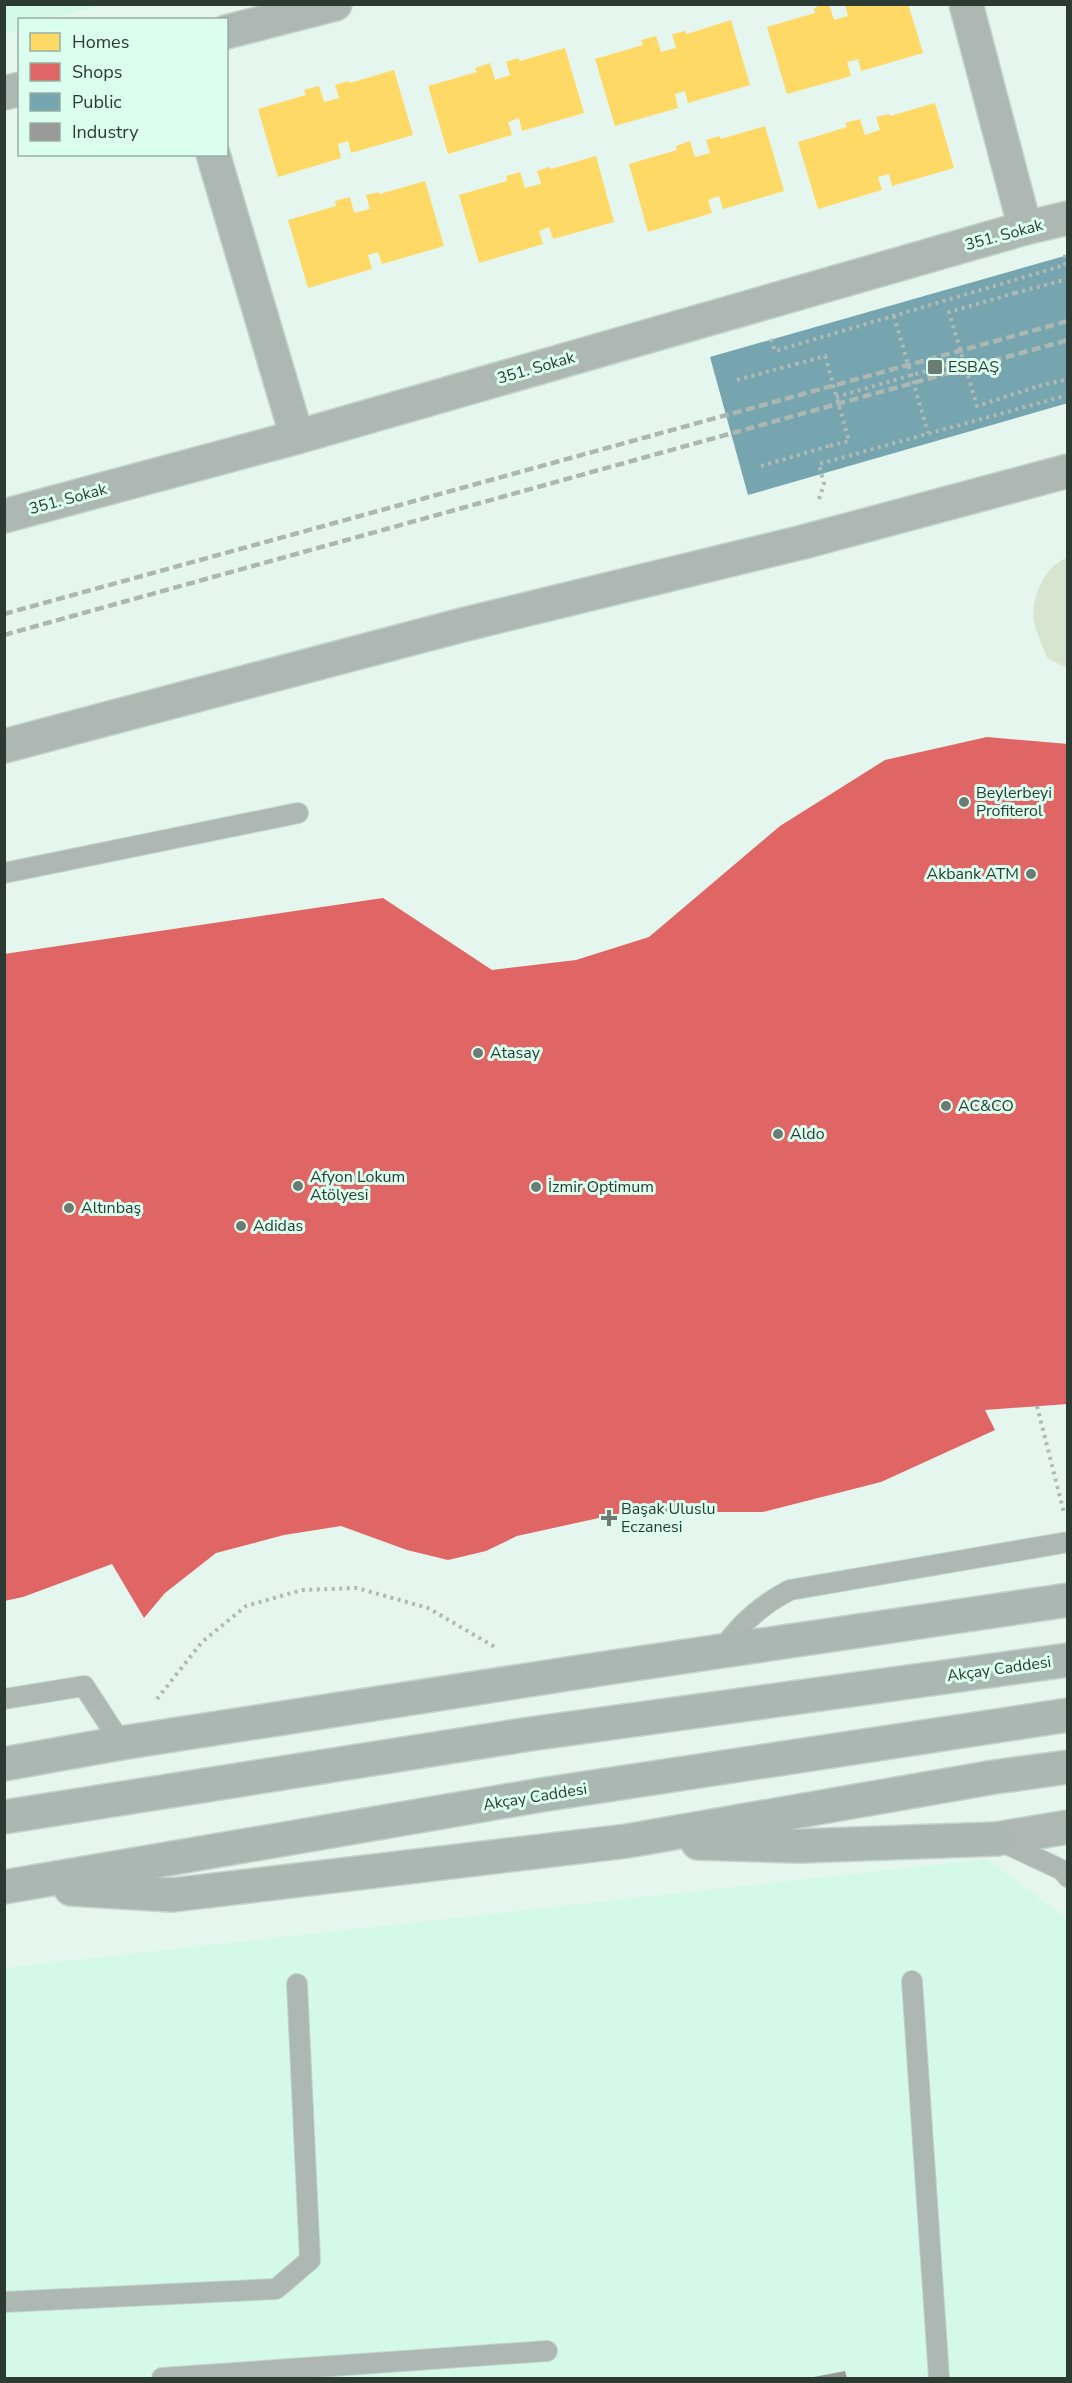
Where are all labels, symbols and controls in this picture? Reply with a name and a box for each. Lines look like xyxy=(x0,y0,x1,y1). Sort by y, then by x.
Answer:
legend xyxy=(18,18,228,156)
text: Homes xyxy=(72,30,129,54)
text: Shops xyxy=(72,60,122,84)
text: Public xyxy=(72,90,122,114)
text: Industry xyxy=(72,120,139,144)
street label: 351. Sokak xyxy=(963,214,1046,256)
street label: 351. Sokak xyxy=(495,346,578,390)
place label: ESBAŞ xyxy=(948,356,999,378)
marker: ESBAŞ xyxy=(926,358,944,376)
street label: 351. Sokak xyxy=(27,478,110,520)
place label: Beylerbeyi Profiterol xyxy=(976,782,1052,822)
marker: Beylerbeyi Profiterol xyxy=(957,795,971,809)
place label: Akbank ATM xyxy=(927,863,1019,885)
marker: Akbank ATM xyxy=(1024,867,1038,881)
place label: Atasay xyxy=(490,1042,541,1064)
marker: Atasay xyxy=(471,1046,485,1060)
place label: AC&CO xyxy=(958,1095,1014,1117)
marker: AC&CO xyxy=(939,1099,953,1113)
place label: Aldo xyxy=(790,1123,825,1145)
marker: Aldo xyxy=(771,1127,785,1141)
place label: Afyon Lokum Atölyesi xyxy=(310,1166,405,1206)
place label: İzmir Optimum xyxy=(548,1176,654,1198)
marker: Afyon Lokum Atölyesi xyxy=(291,1179,305,1193)
marker: İzmir Optimum xyxy=(529,1180,543,1194)
place label: Altınbaş xyxy=(81,1197,141,1219)
marker: Altınbaş xyxy=(62,1201,76,1215)
place label: Adidas xyxy=(253,1215,303,1237)
marker: Adidas xyxy=(234,1219,248,1233)
place label: Başak Uluslu Eczanesi xyxy=(621,1498,715,1538)
marker: Başak Uluslu Eczanesi xyxy=(602,1511,616,1525)
street label: Akçay Caddesi xyxy=(945,1651,1053,1687)
street label: Akçay Caddesi xyxy=(481,1778,589,1816)

